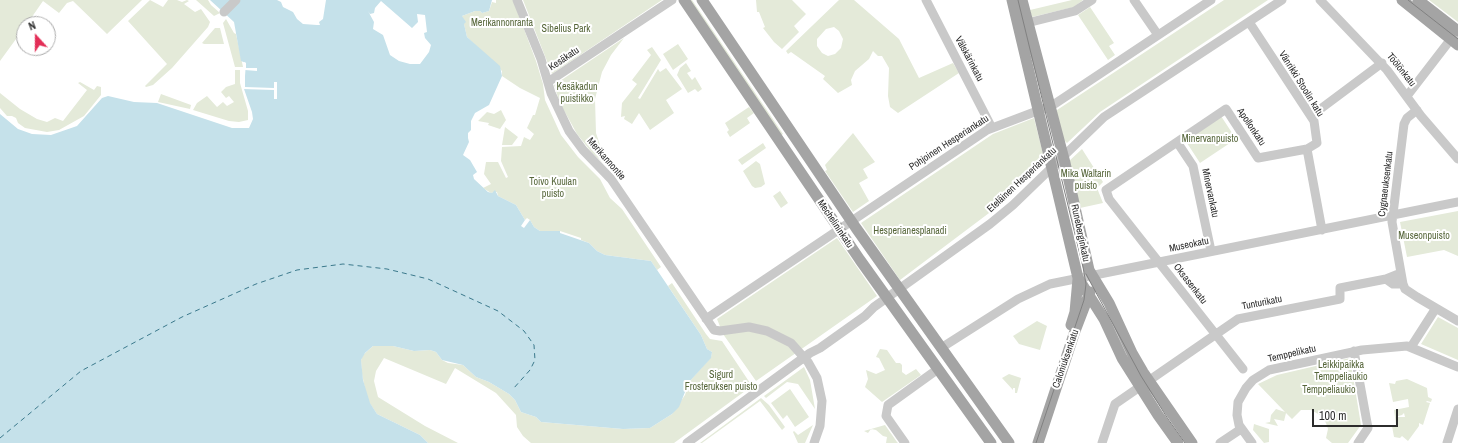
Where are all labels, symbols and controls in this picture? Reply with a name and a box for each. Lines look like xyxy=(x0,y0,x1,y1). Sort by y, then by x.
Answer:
north arrow xyxy=(16,16,56,56)
park label: Merikannonranta xyxy=(471,17,533,29)
text: N xyxy=(27,18,38,33)
park label: Sibelius Park xyxy=(542,23,590,35)
street label: Välskärinkatu xyxy=(952,35,986,83)
street label: Kesäkatu xyxy=(546,44,582,74)
street label: Vänrikki Stoolin katu xyxy=(1276,49,1326,119)
street label: Töölönkatu xyxy=(1384,51,1418,89)
park label: Kesäkadun puistikko xyxy=(556,81,598,104)
street label: Apollonkatu xyxy=(1234,106,1268,148)
street label: Pohjoinen Hesperiankatu xyxy=(907,113,991,173)
park label: Minervanpuisto xyxy=(1182,133,1238,145)
street label: Merikannontie xyxy=(584,135,628,183)
street label: Eteläinen Hesperiankatu xyxy=(985,145,1059,215)
street label: Cygnaeuksenkatu xyxy=(1376,151,1396,217)
street label: Minervankatu xyxy=(1199,167,1221,219)
park label: Mika Waltarin puisto xyxy=(1061,168,1111,192)
park label: Toivo Kuulan puisto xyxy=(529,176,577,200)
street label: Mechelininkatu xyxy=(814,198,856,250)
street label: Runeberginkatu xyxy=(1068,203,1092,263)
park label: Hesperianesplanadi xyxy=(873,225,947,237)
park label: Museonpuisto xyxy=(1398,230,1450,242)
street label: Museokatu xyxy=(1168,235,1210,255)
street label: Oksasenkatu xyxy=(1171,261,1209,307)
street label: Tunturikatu xyxy=(1241,293,1283,313)
street label: Caloniuksenkatu xyxy=(1050,328,1082,390)
street label: Temppelikatu xyxy=(1267,343,1317,365)
park label: Leikkipaikka Temppeliaukio xyxy=(1314,359,1368,382)
park label: Sigurd Frosteruksen puisto xyxy=(685,369,757,392)
park label: Temppeliaukio xyxy=(1302,384,1356,396)
scale bar xyxy=(1314,401,1400,427)
text: 100 m xyxy=(1319,408,1346,424)

